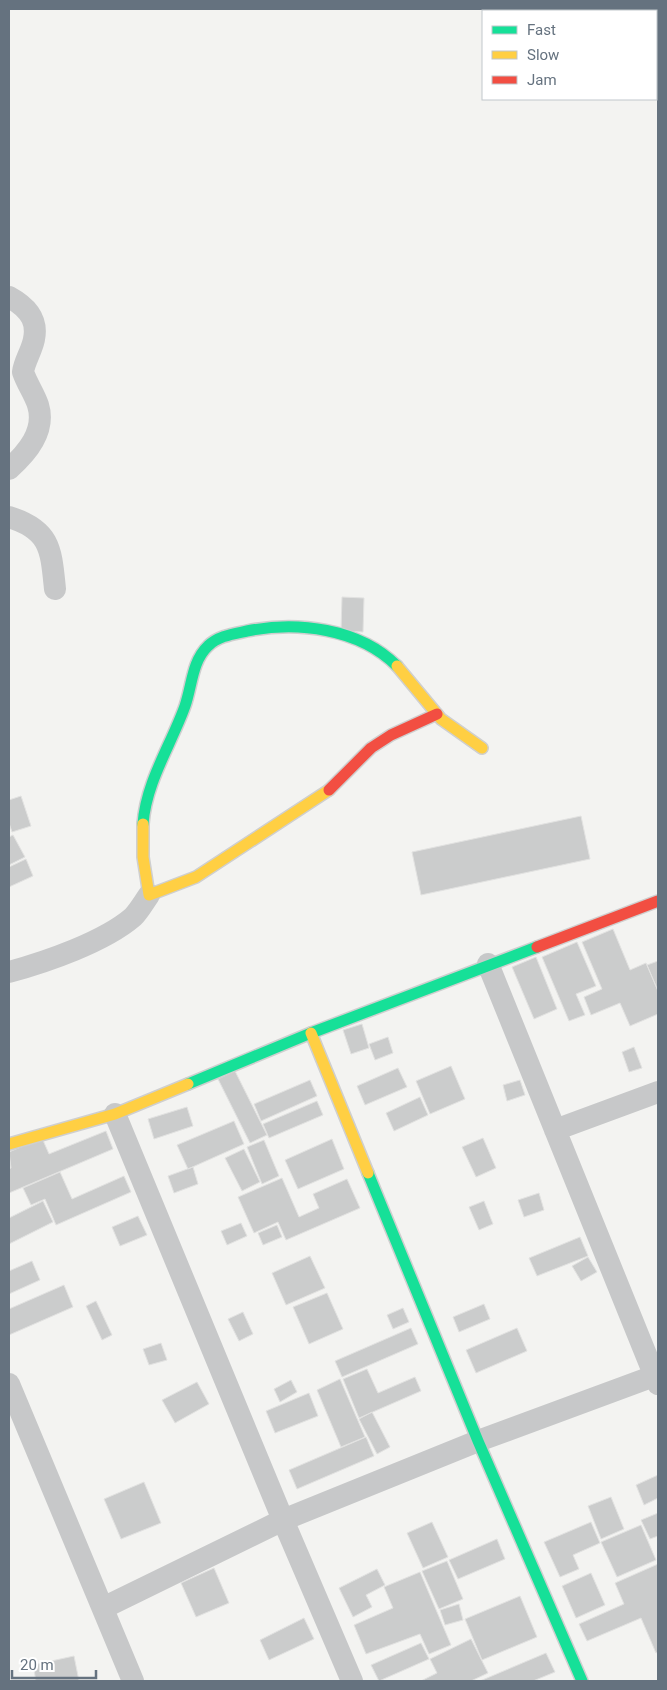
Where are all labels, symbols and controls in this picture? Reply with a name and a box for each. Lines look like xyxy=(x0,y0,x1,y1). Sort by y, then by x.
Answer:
legend xyxy=(482,10,657,100)
text: Fast xyxy=(527,21,556,39)
text: Slow xyxy=(527,46,559,64)
text: Jam xyxy=(527,71,557,89)
scale bar xyxy=(12,1648,96,1680)
text: 20 m xyxy=(20,1656,54,1674)

